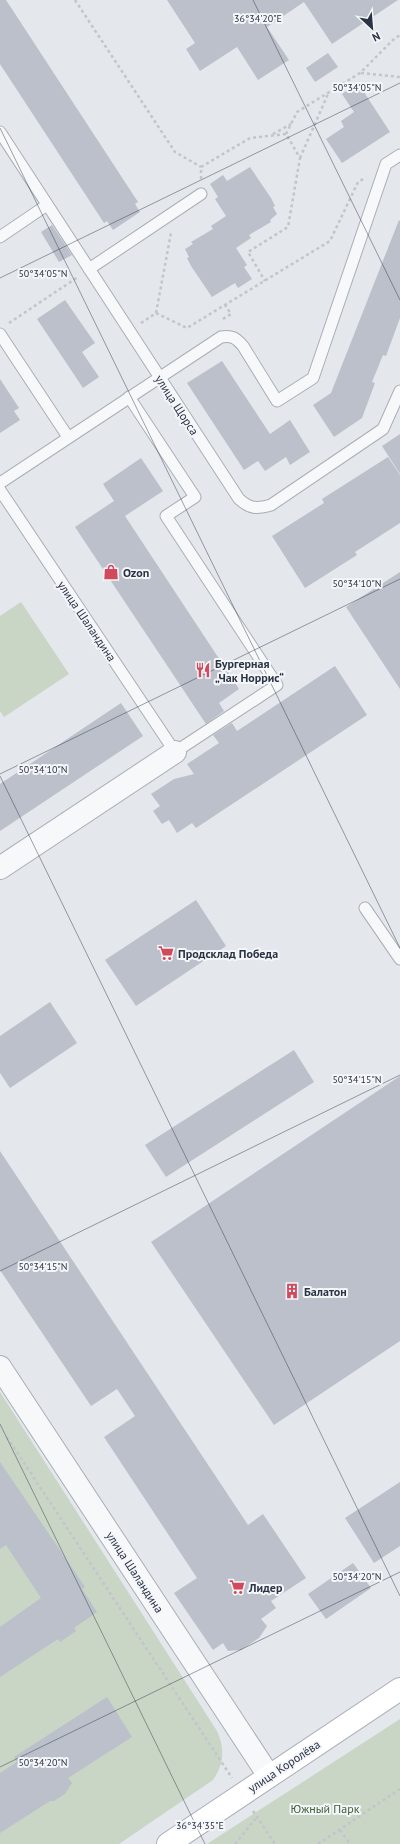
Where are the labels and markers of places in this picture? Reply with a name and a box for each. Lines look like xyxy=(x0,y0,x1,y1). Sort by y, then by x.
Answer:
shop icon: Ozon xyxy=(102,563,120,581)
place label: Ozon xyxy=(123,565,149,580)
place label: Бургерная „Чак Норрис“ xyxy=(215,656,284,685)
restaurant icon: Бургерная „Чак Норрис“ xyxy=(194,661,212,679)
supermarket icon: Продсклад Победа xyxy=(157,944,175,962)
place label: Продсклад Победа xyxy=(178,946,278,961)
building icon: Балатон xyxy=(283,1282,301,1300)
place label: Балатон xyxy=(304,1284,347,1299)
supermarket icon: Лидер xyxy=(228,1578,246,1596)
place label: Лидер xyxy=(248,1580,283,1595)

